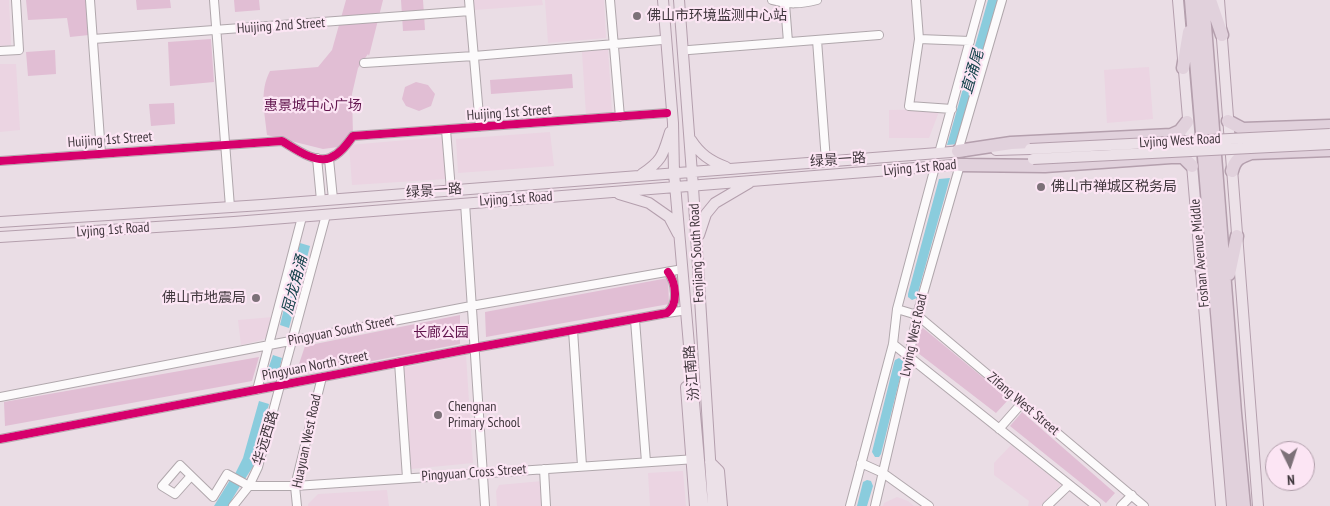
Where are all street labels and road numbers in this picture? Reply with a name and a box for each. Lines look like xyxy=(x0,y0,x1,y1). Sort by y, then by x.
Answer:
street label: Huijing 2nd Street xyxy=(236,15,326,37)
street label: Huijing 1st Street xyxy=(466,102,552,124)
street label: Huijing 1st Street xyxy=(67,129,153,151)
street label: Lvjing West Road xyxy=(1139,130,1221,152)
street label: 绿景一路 xyxy=(809,150,867,170)
street label: Lvjing 1st Road xyxy=(883,156,957,180)
street label: 绿景一路 xyxy=(405,181,463,201)
street label: Lvjing 1st Road xyxy=(479,188,553,210)
street label: Foshan Avenue Middle xyxy=(1187,198,1213,308)
street label: Fenjiang South Road xyxy=(686,203,708,303)
street label: Lvjing 1st Road xyxy=(76,219,150,241)
street label: Lvying West Road xyxy=(897,292,931,378)
street label: Pingyuan South Street xyxy=(287,312,395,350)
street label: 汾江南路 xyxy=(681,344,703,402)
street label: Pingyuan North Street xyxy=(261,348,369,384)
street label: Zifang West Street xyxy=(984,369,1062,439)
street label: Huayuan West Road xyxy=(289,393,325,489)
street label: 华远西路 xyxy=(250,409,282,467)
street label: Pingyuan Cross Street xyxy=(421,461,527,485)

